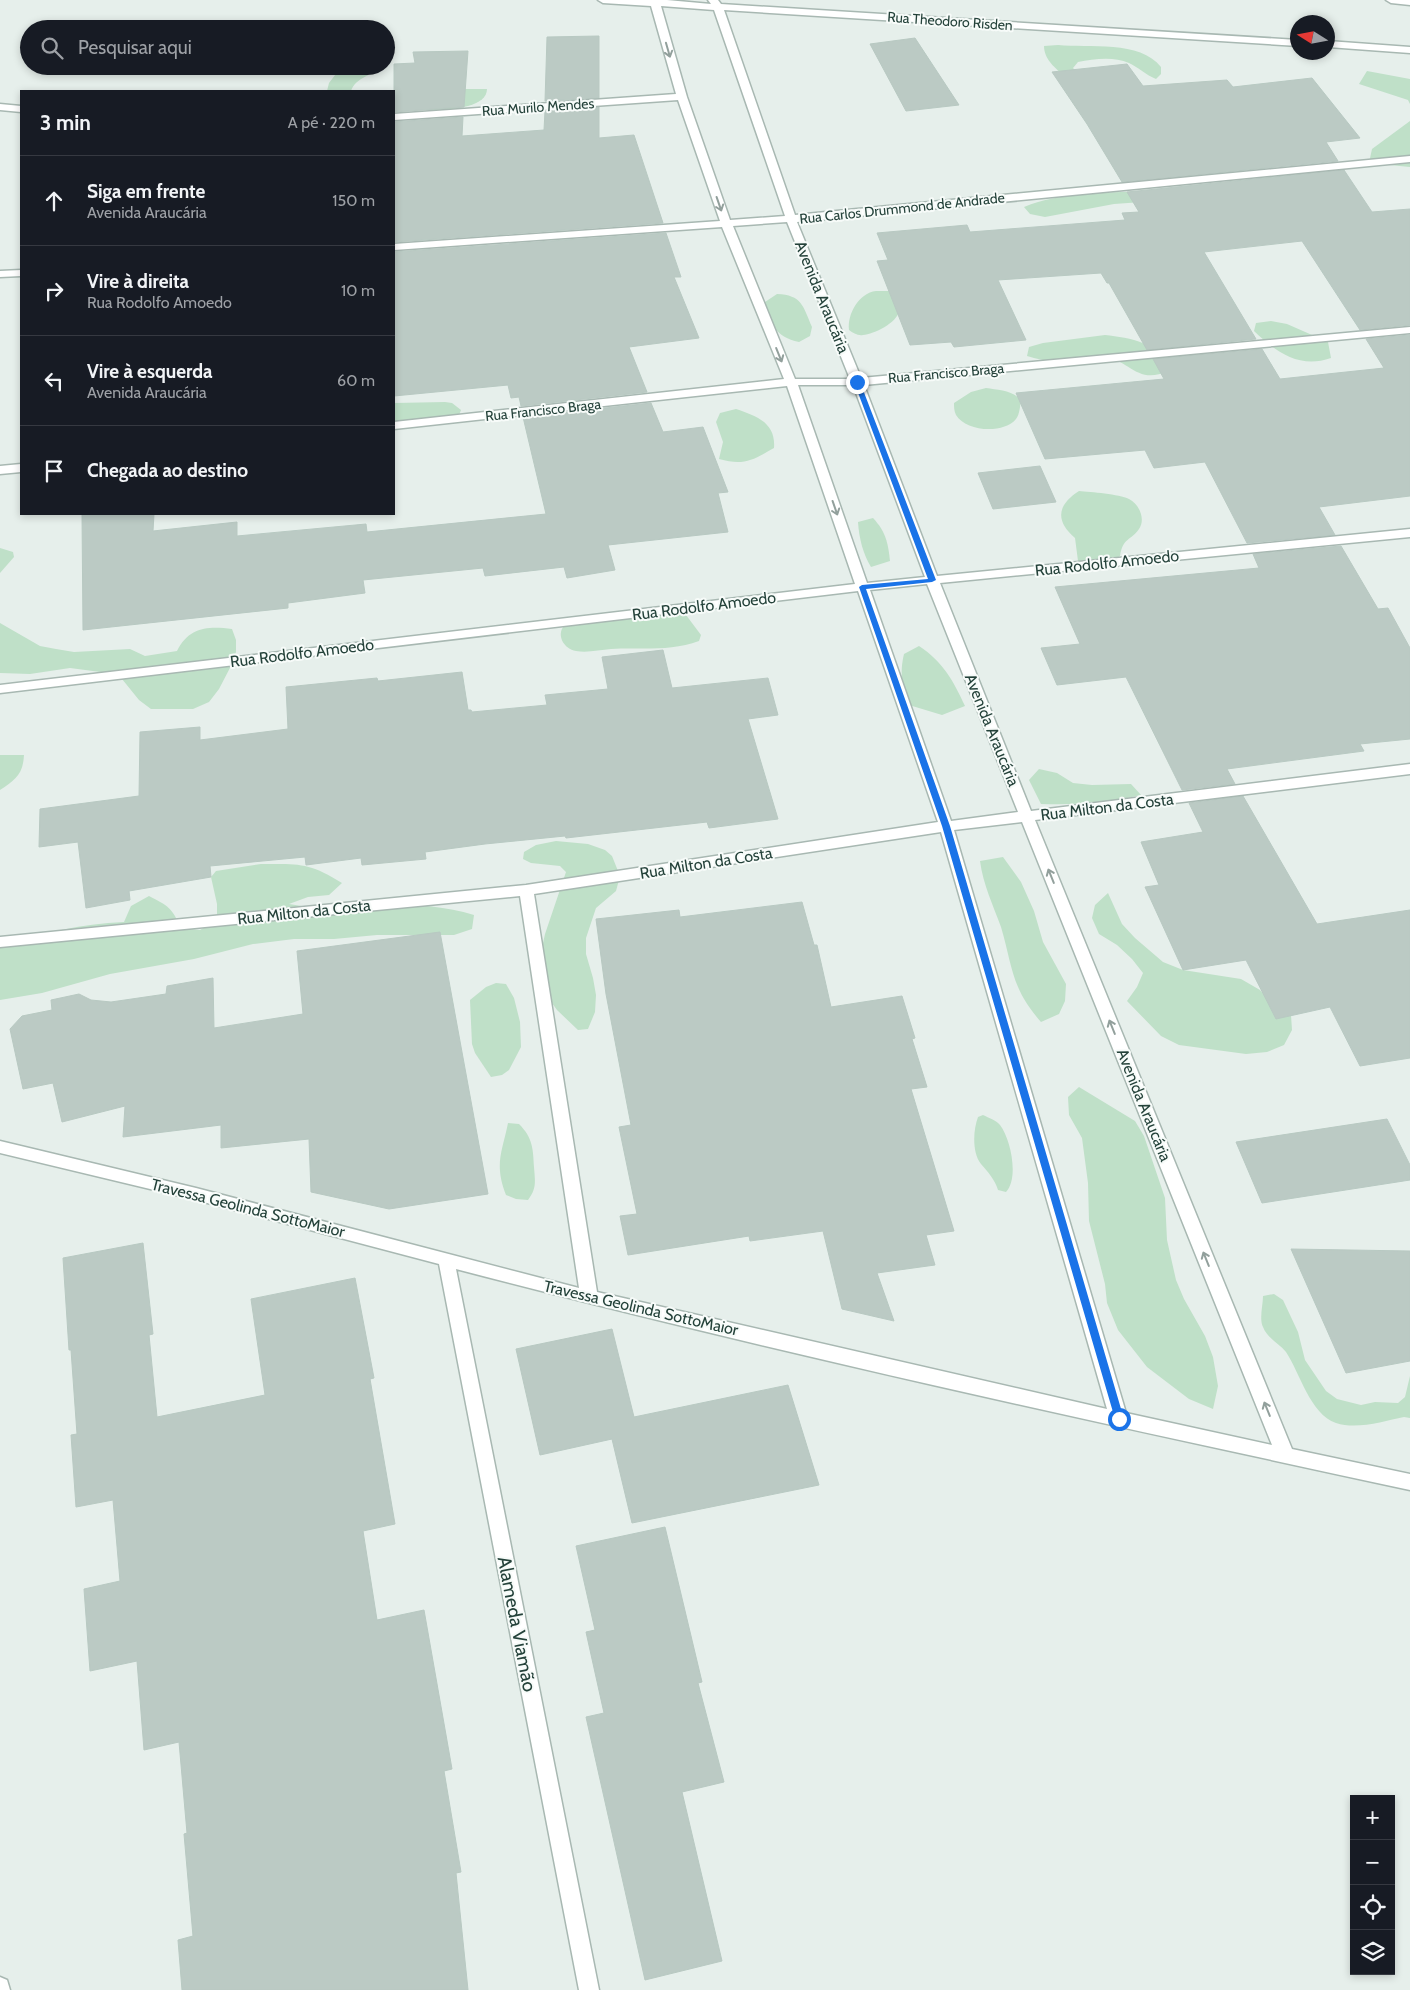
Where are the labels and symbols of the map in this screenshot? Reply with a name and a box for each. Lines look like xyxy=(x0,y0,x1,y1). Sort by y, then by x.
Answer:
street label: Rua Theodoro Risden xyxy=(887,8,1014,34)
north arrow xyxy=(1290,15,1335,60)
one-way arrow xyxy=(664,42,674,58)
street label: Rua Murilo Mendes xyxy=(481,94,595,120)
street label: Rua Carlos Drummond de Andrade xyxy=(798,188,1006,228)
one-way arrow xyxy=(715,196,724,212)
street label: Avenida Araucária xyxy=(791,238,853,356)
one-way arrow xyxy=(775,347,785,362)
street label: Rua Francisco Braga xyxy=(887,359,1005,387)
route end xyxy=(846,371,869,394)
street label: Rua Francisco Braga xyxy=(484,395,602,425)
one-way arrow xyxy=(830,500,840,516)
street label: Rua Rodolfo Amoedo xyxy=(1034,546,1180,580)
street label: Rua Rodolfo Amoedo xyxy=(631,588,777,624)
street label: Rua Rodolfo Amoedo xyxy=(229,635,375,671)
street label: Avenida Araucária xyxy=(961,671,1023,789)
street label: Rua Milton da Costa xyxy=(1039,789,1175,825)
street label: Rua Milton da Costa xyxy=(638,843,774,883)
one-way arrow xyxy=(1045,869,1055,884)
street label: Rua Milton da Costa xyxy=(236,896,372,928)
one-way arrow xyxy=(1106,1020,1116,1035)
street label: Avenida Araucária xyxy=(1113,1046,1175,1164)
street label: Travessa Geolinda SottoMaior xyxy=(149,1175,348,1242)
one-way arrow xyxy=(1200,1251,1209,1266)
street label: Travessa Geolinda SottoMaior xyxy=(542,1276,741,1340)
one-way arrow xyxy=(1262,1402,1271,1417)
route start xyxy=(1108,1408,1131,1431)
street label: Alameda Viamão xyxy=(493,1554,541,1694)

